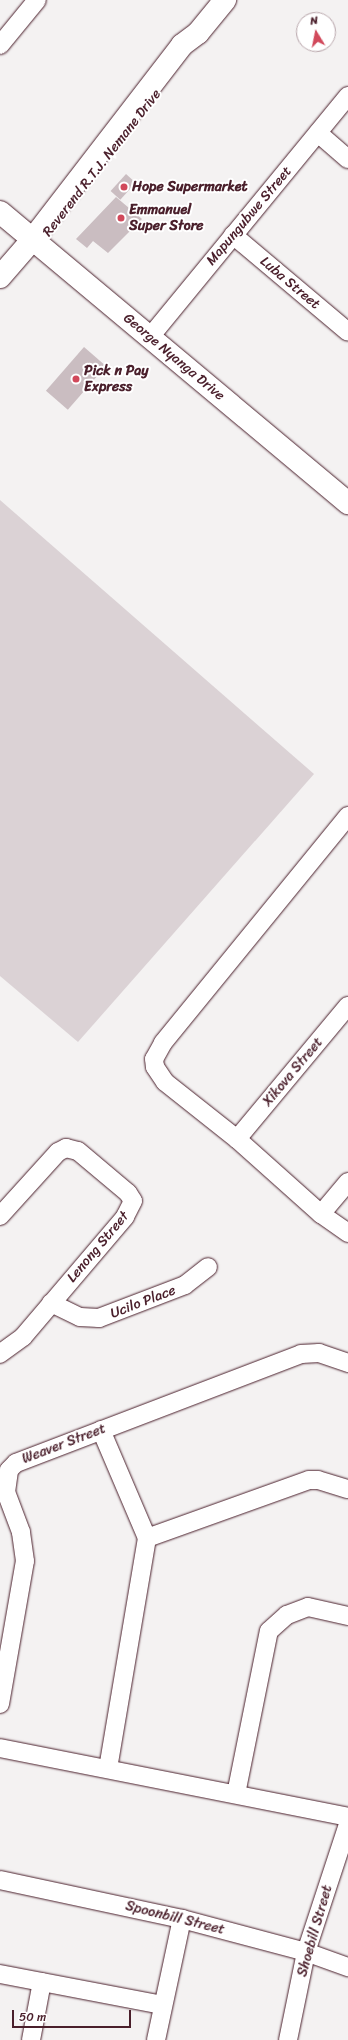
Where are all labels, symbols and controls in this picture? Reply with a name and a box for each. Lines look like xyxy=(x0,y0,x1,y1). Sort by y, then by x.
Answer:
text: N xyxy=(309,11,319,31)
north arrow xyxy=(296,12,336,52)
street label: Reverend R.T.J. Nemane Drive xyxy=(39,86,165,240)
street label: Mapungubwe Street xyxy=(203,163,295,269)
place label: Hope Supermarket xyxy=(132,179,248,195)
marker: Hope Supermarket xyxy=(119,182,129,192)
place label: Emmanuel Super Store xyxy=(129,202,204,234)
marker: Emmanuel Super Store xyxy=(116,213,126,223)
street label: Luba Street xyxy=(257,253,323,313)
street label: George Nyanga Drive xyxy=(120,310,228,404)
place label: Pick n Pay Express xyxy=(84,363,148,396)
marker: Pick n Pay Express xyxy=(71,374,81,384)
street label: Xikova Street xyxy=(259,1034,327,1110)
street label: Lenong Street xyxy=(64,1208,132,1286)
street label: Ucilo Place xyxy=(108,1282,178,1322)
street label: Weaver Street xyxy=(20,1420,108,1468)
street label: Shoebill Street xyxy=(294,1883,336,1979)
street label: Spoonbill Street xyxy=(124,1898,226,1938)
scale bar xyxy=(14,2002,133,2028)
text: 50 m xyxy=(19,2006,46,2028)

